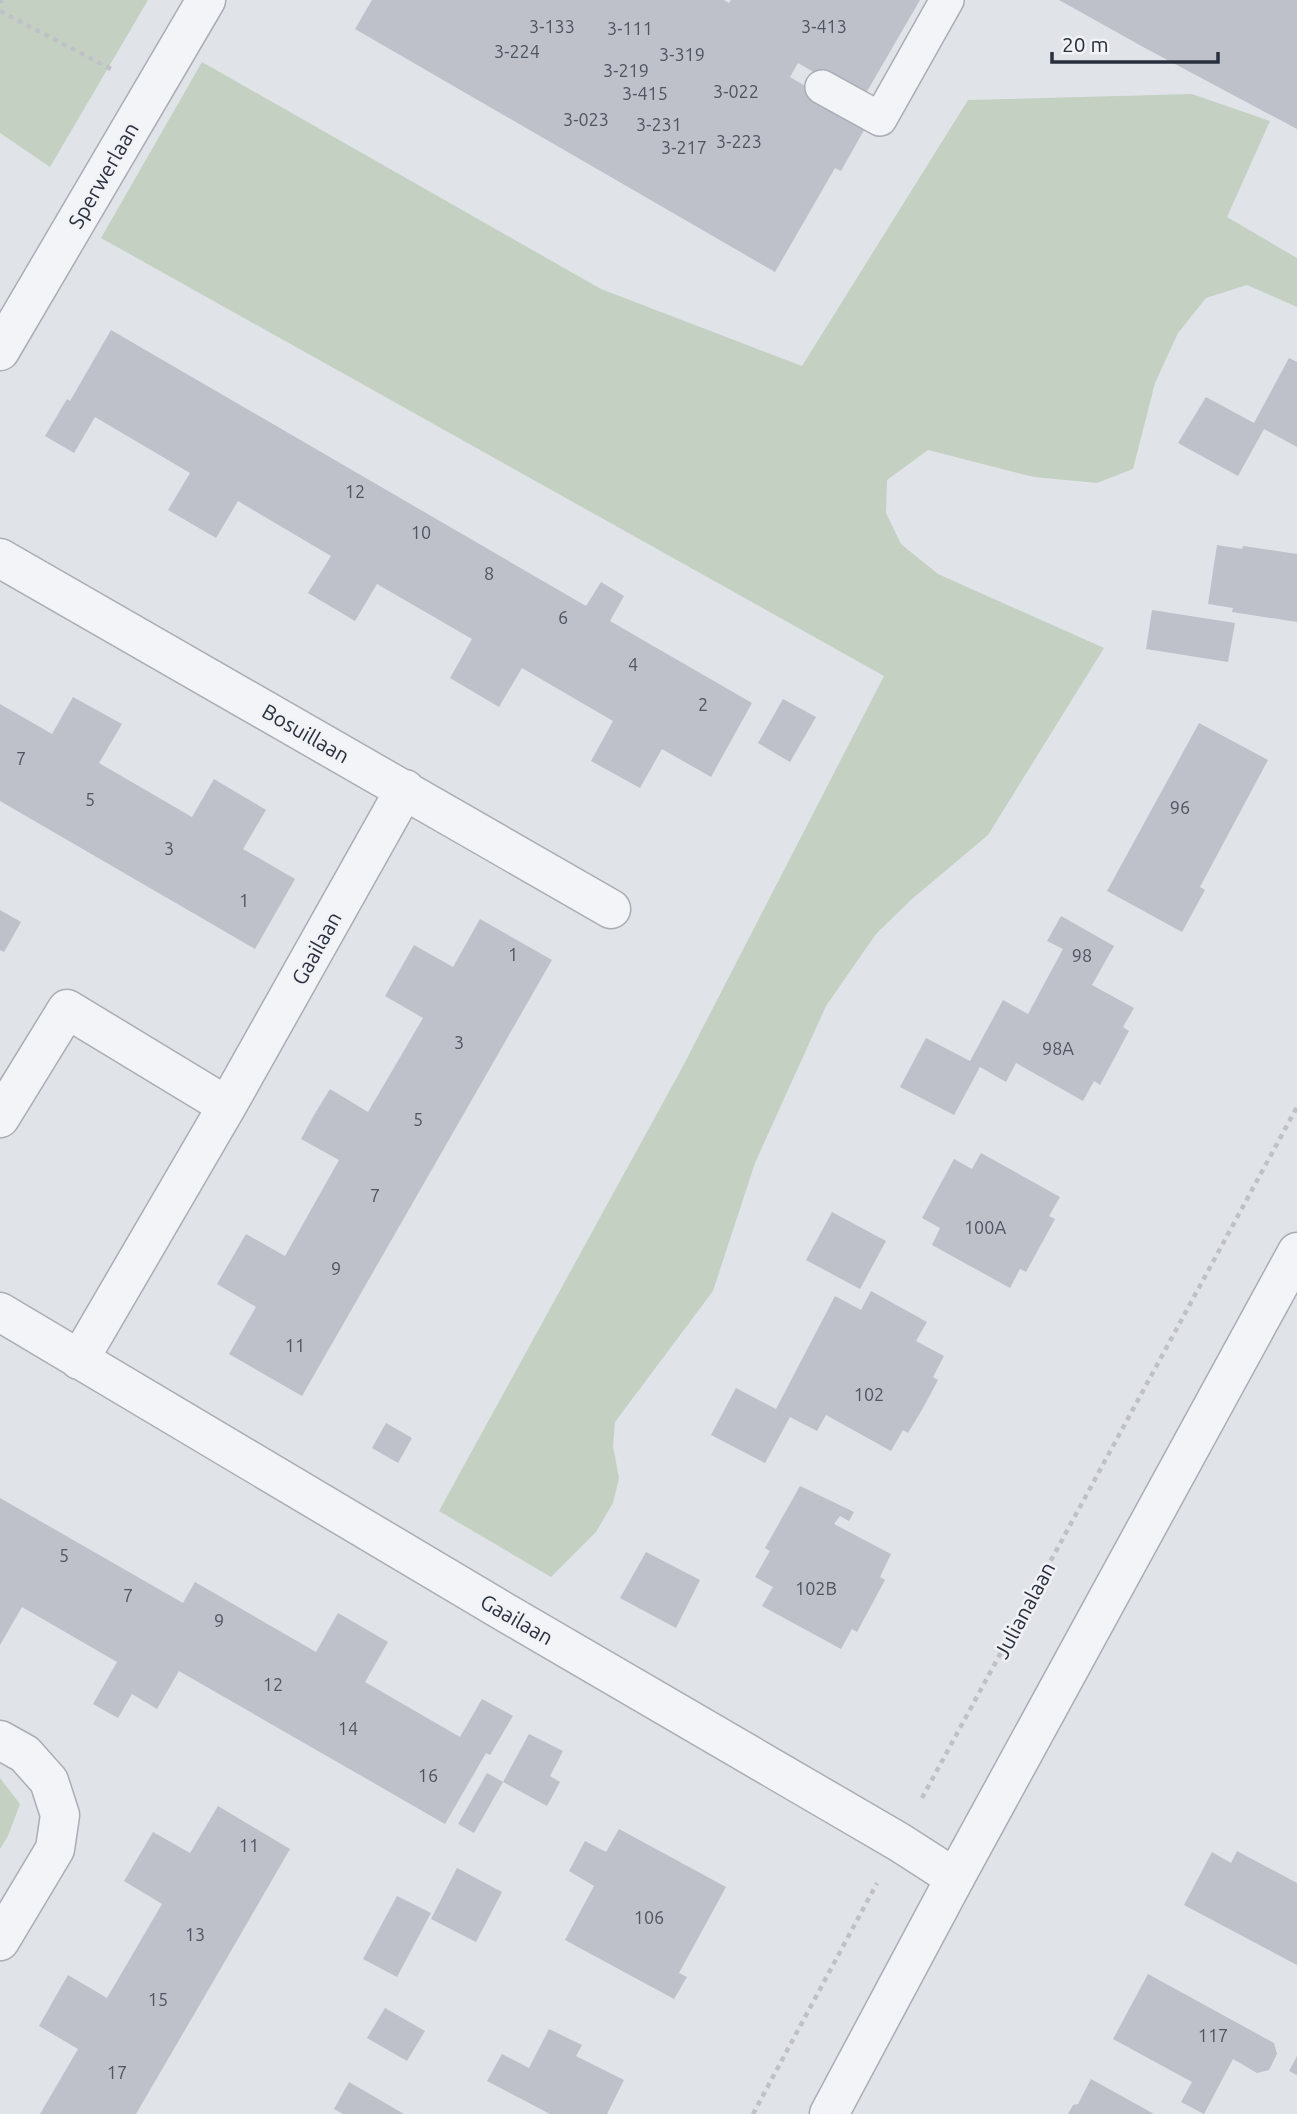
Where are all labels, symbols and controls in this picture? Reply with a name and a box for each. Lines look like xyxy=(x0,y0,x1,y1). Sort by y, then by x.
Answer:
house number: 3-133 xyxy=(529,16,575,36)
house number: 3-413 xyxy=(801,16,847,36)
house number: 3-111 xyxy=(607,18,653,38)
scale bar xyxy=(1052,21,1218,65)
text: 20 m xyxy=(1062,32,1109,56)
house number: 3-224 xyxy=(494,41,540,61)
house number: 3-319 xyxy=(659,44,705,64)
house number: 3-219 xyxy=(603,60,649,80)
house number: 3-022 xyxy=(713,81,759,101)
house number: 3-415 xyxy=(622,83,668,103)
house number: 3-023 xyxy=(563,109,609,129)
house number: 3-231 xyxy=(636,114,682,134)
street label: Sperwerlaan xyxy=(63,118,143,232)
house number: 3-223 xyxy=(716,131,762,151)
house number: 3-217 xyxy=(661,137,707,157)
house number: 12 xyxy=(345,481,365,501)
house number: 10 xyxy=(411,522,431,542)
house number: 8 xyxy=(484,563,494,583)
house number: 6 xyxy=(558,607,568,627)
house number: 4 xyxy=(628,654,638,674)
house number: 2 xyxy=(698,694,708,714)
street label: Bosuillaan xyxy=(258,698,354,768)
house number: 7 xyxy=(16,748,26,768)
house number: 5 xyxy=(85,789,95,809)
house number: 96 xyxy=(1170,797,1190,817)
house number: 3 xyxy=(164,838,174,858)
house number: 1 xyxy=(239,890,249,910)
street label: Gaailaan xyxy=(286,907,346,989)
house number: 1 xyxy=(508,944,518,964)
house number: 98 xyxy=(1072,945,1092,965)
house number: 3 xyxy=(454,1032,464,1052)
house number: 98A xyxy=(1042,1038,1074,1058)
house number: 5 xyxy=(413,1109,423,1129)
house number: 7 xyxy=(370,1185,380,1205)
house number: 100A xyxy=(964,1217,1006,1237)
house number: 9 xyxy=(331,1258,341,1278)
house number: 11 xyxy=(285,1335,305,1355)
house number: 102 xyxy=(854,1384,884,1404)
house number: 5 xyxy=(59,1545,69,1565)
street label: Julianalaan xyxy=(989,1558,1059,1662)
house number: 102B xyxy=(795,1578,837,1598)
house number: 7 xyxy=(123,1585,133,1605)
street label: Gaailaan xyxy=(476,1589,558,1649)
house number: 9 xyxy=(214,1610,224,1630)
house number: 12 xyxy=(263,1674,283,1694)
house number: 14 xyxy=(338,1718,358,1738)
house number: 16 xyxy=(418,1765,438,1785)
house number: 11 xyxy=(239,1835,259,1855)
house number: 106 xyxy=(634,1907,664,1927)
house number: 13 xyxy=(185,1924,205,1944)
house number: 15 xyxy=(148,1989,168,2009)
house number: 117 xyxy=(1198,2025,1228,2045)
house number: 17 xyxy=(107,2062,127,2082)

